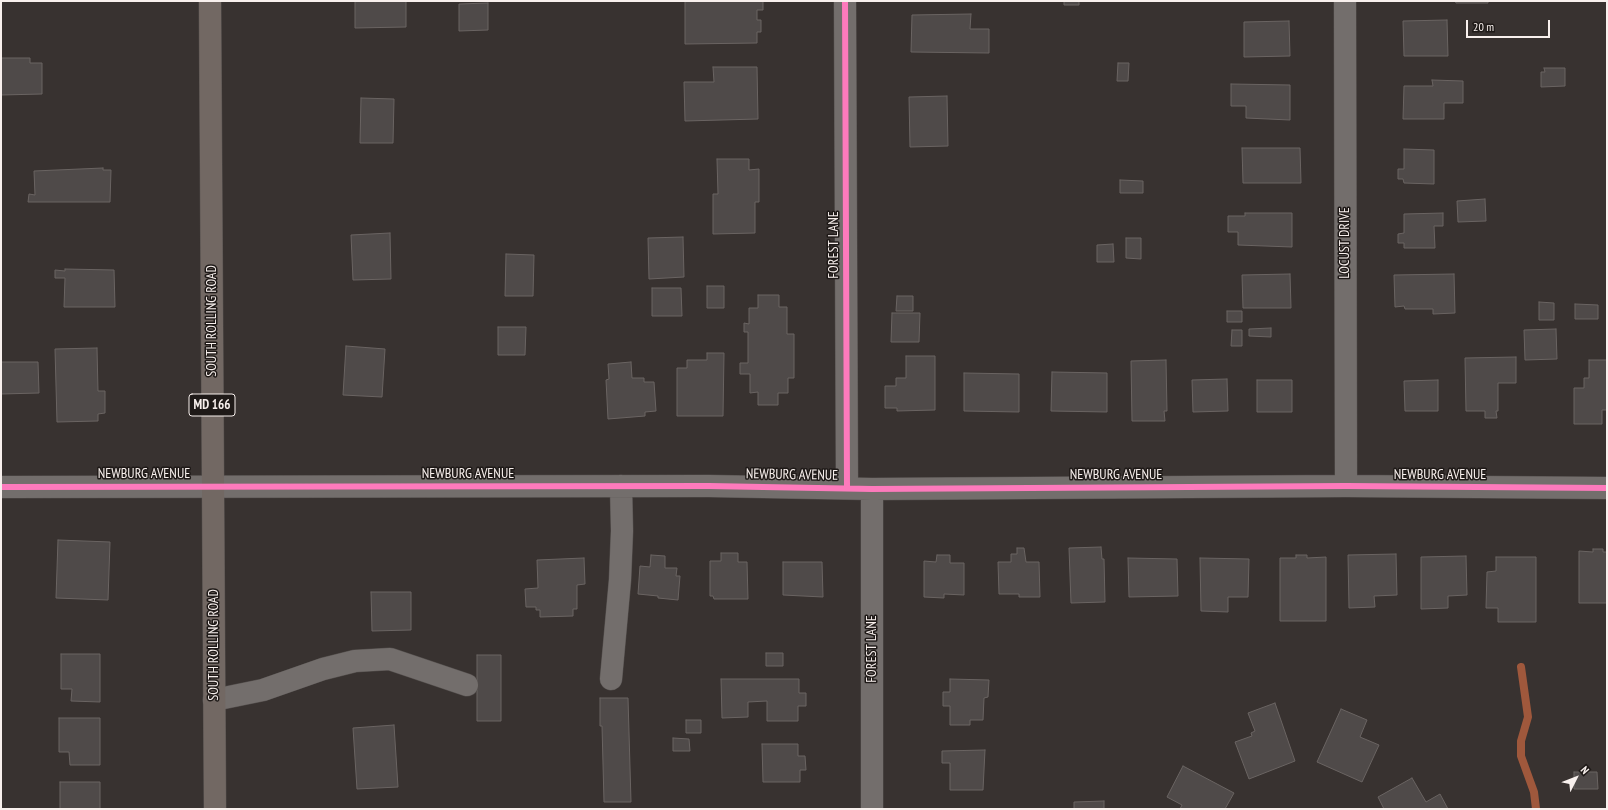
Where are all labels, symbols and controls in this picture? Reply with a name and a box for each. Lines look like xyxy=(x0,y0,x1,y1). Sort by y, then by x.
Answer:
scale bar xyxy=(1468,12,1552,38)
text: 20 m xyxy=(1473,19,1494,34)
street label: LOCUST DRIVE xyxy=(1337,207,1353,279)
street label: FOREST LANE xyxy=(826,211,842,279)
street label: SOUTH ROLLING ROAD xyxy=(204,265,220,377)
road number: MD 166 xyxy=(189,394,235,416)
street label: NEWBURG AVENUE xyxy=(98,466,190,482)
street label: NEWBURG AVENUE xyxy=(422,466,514,482)
street label: NEWBURG AVENUE xyxy=(746,466,838,484)
street label: NEWBURG AVENUE xyxy=(1070,467,1162,483)
street label: NEWBURG AVENUE xyxy=(1394,467,1486,483)
street label: SOUTH ROLLING ROAD xyxy=(206,589,222,701)
street label: FOREST LANE xyxy=(864,615,880,683)
north arrow xyxy=(1556,758,1596,798)
text: N xyxy=(1578,763,1592,777)

